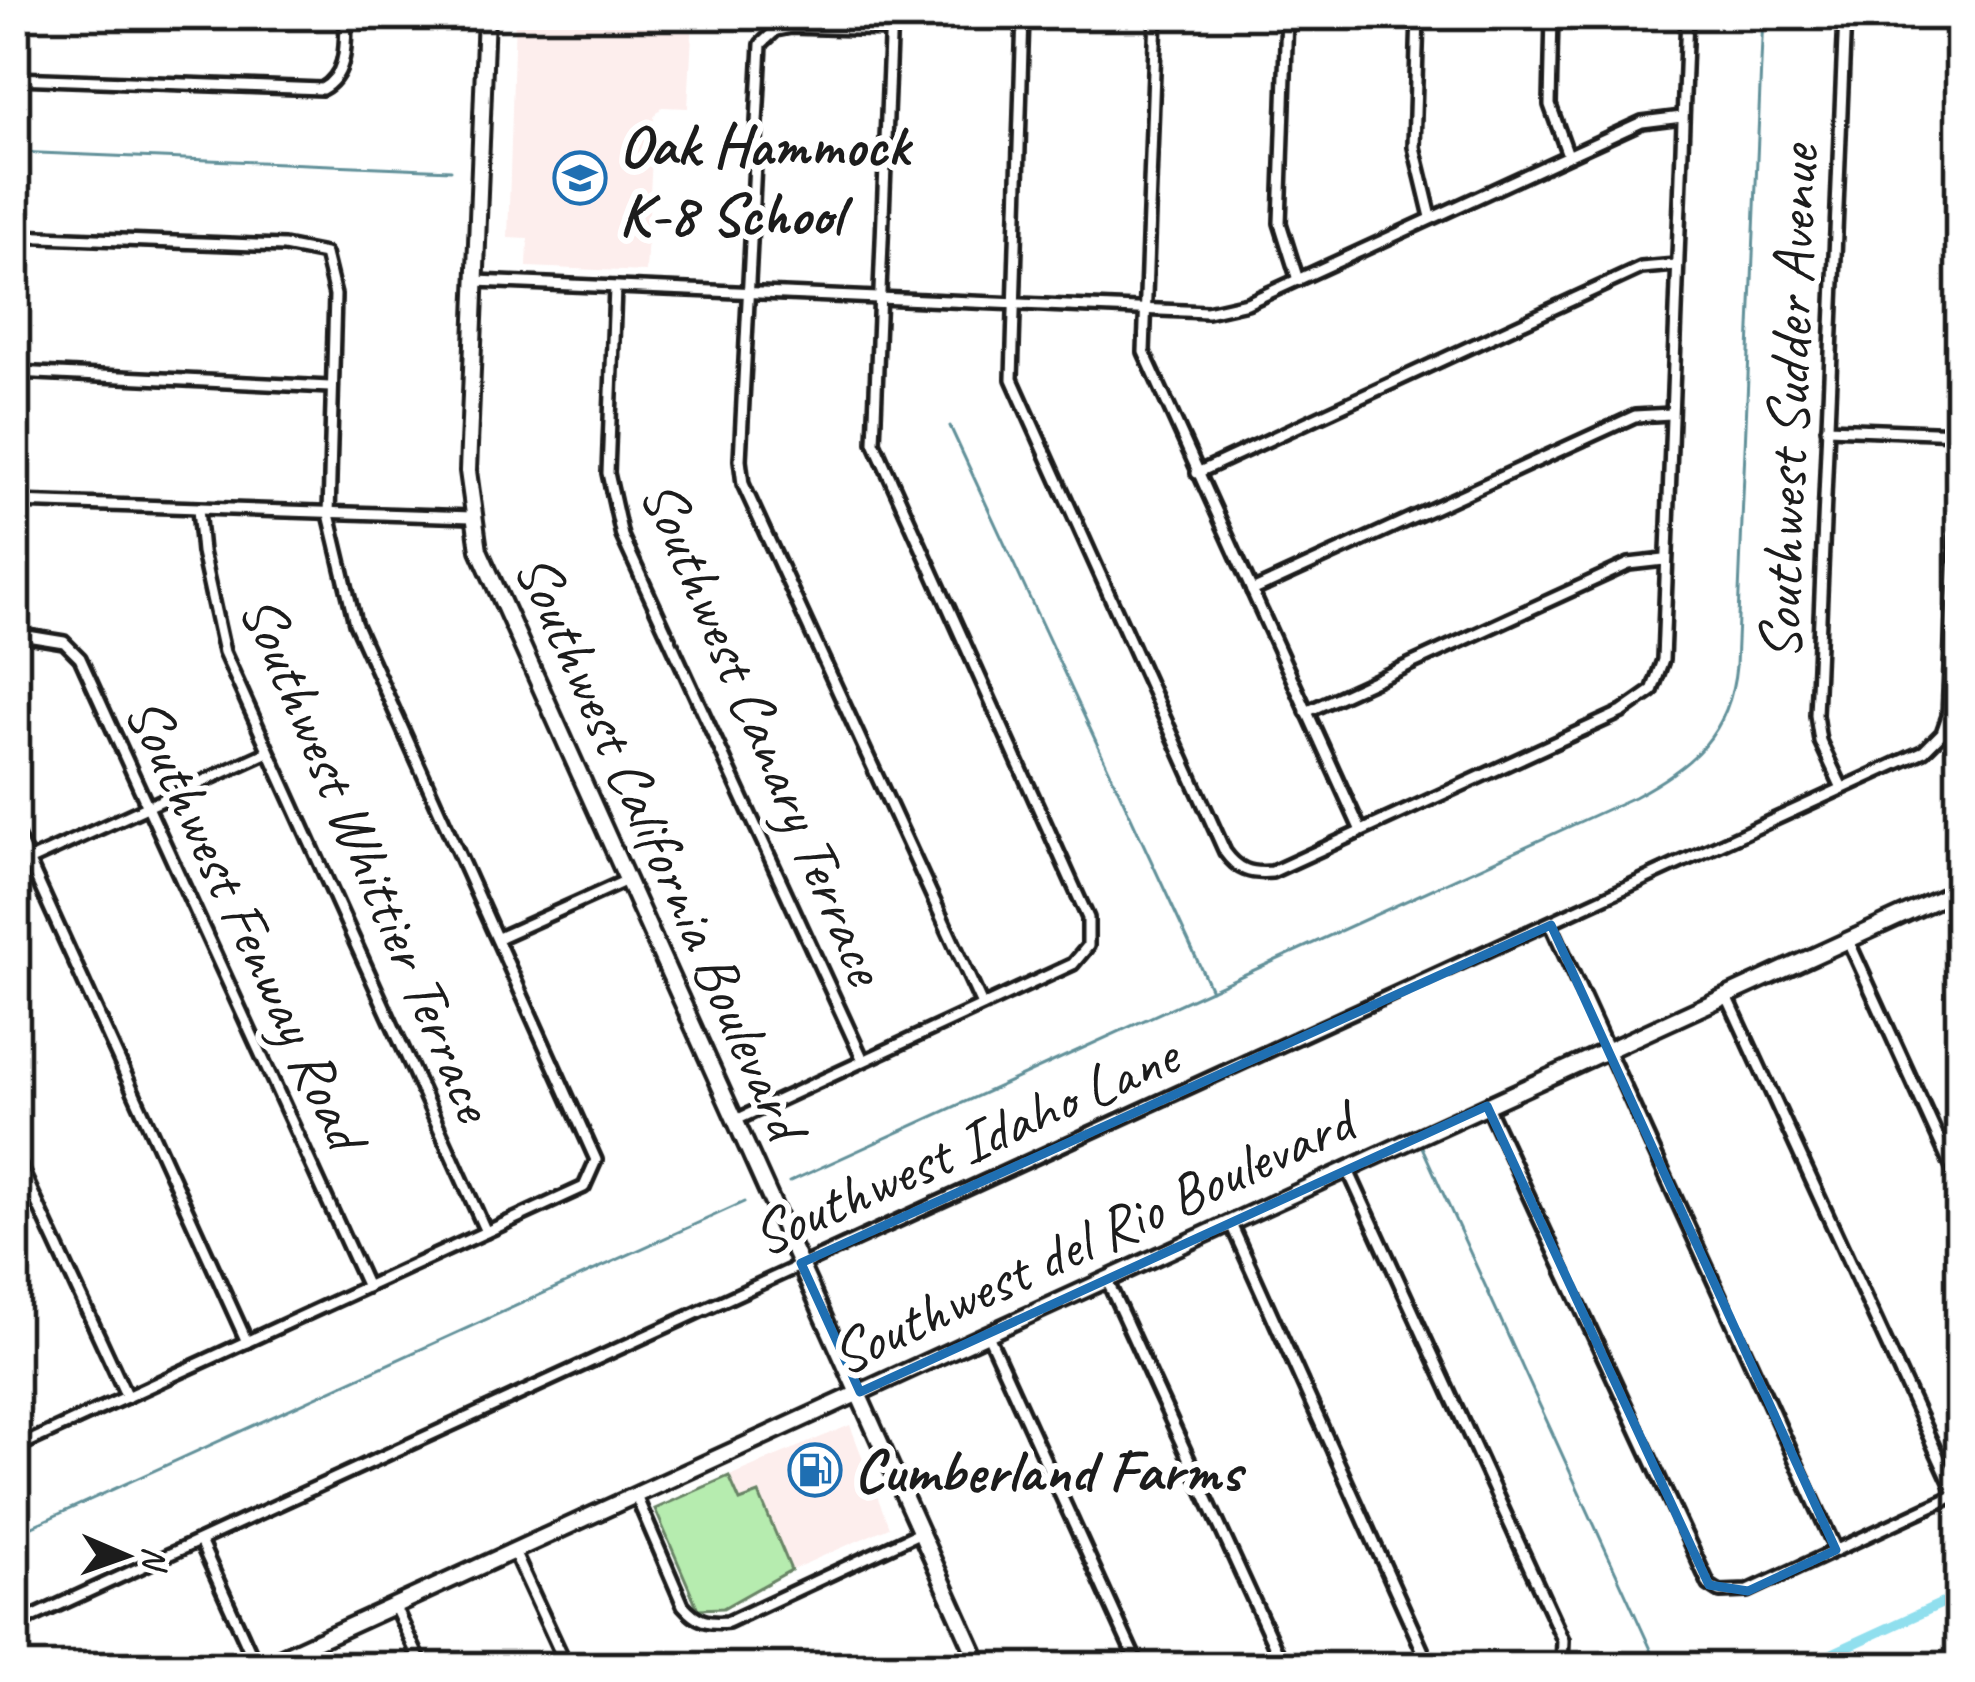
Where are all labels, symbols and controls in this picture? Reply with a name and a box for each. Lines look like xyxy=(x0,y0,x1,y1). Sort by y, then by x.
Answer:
place label: Oak Hammock K-8 School xyxy=(619,107,913,252)
street label: Southwest Sudder Avenue xyxy=(1741,141,1835,662)
school or university icon: Oak Hammock K-8 School xyxy=(552,150,608,206)
street label: Southwest Canary Terrace xyxy=(624,468,906,998)
street label: Southwest California Boulevard xyxy=(498,541,828,1157)
street label: Southwest Whittier Terrace xyxy=(223,583,514,1135)
street label: Southwest Fenway Road xyxy=(108,684,388,1168)
street label: Southwest Idaho Lane xyxy=(740,1015,1193,1273)
street label: Southwest del Rio Boulevard xyxy=(818,1080,1372,1392)
place label: Cumberland Farms xyxy=(854,1433,1247,1509)
fuel station icon: Cumberland Farms xyxy=(787,1442,843,1498)
north arrow xyxy=(66,1496,186,1616)
text: N xyxy=(133,1546,176,1574)

